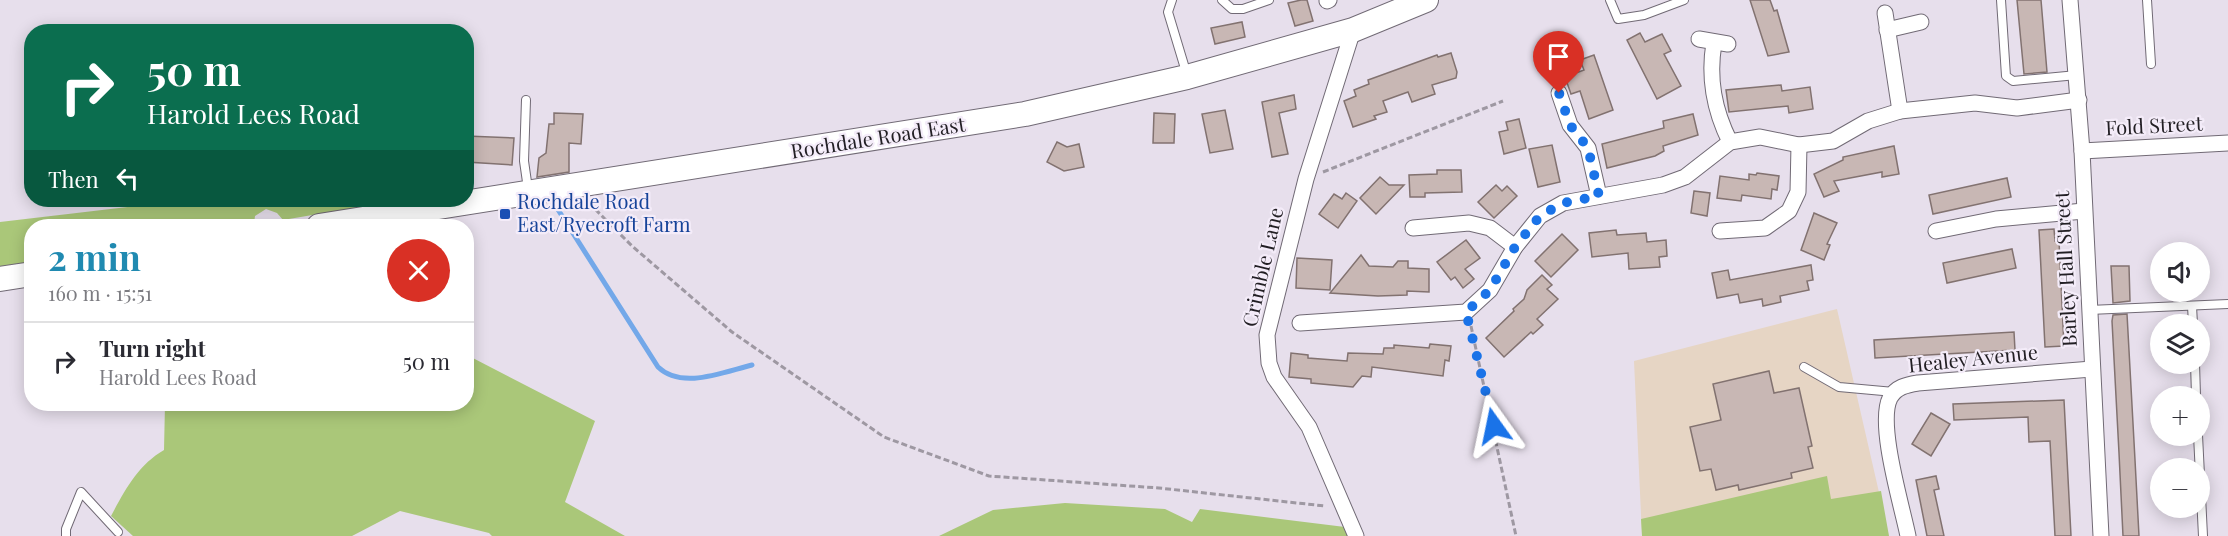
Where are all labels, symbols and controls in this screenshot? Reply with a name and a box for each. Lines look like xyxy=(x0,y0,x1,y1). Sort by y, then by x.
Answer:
pin xyxy=(1533,31,1584,93)
icon: arrive xyxy=(1542,40,1575,73)
text: 50 m xyxy=(147,41,241,97)
icon: right xyxy=(48,48,126,126)
text: Harold Lees Road xyxy=(147,95,360,131)
street label: Fold Street xyxy=(2105,108,2204,141)
street label: Rochdale Road East xyxy=(789,109,968,164)
icon: left xyxy=(111,162,144,195)
text: Then xyxy=(48,164,99,194)
place label: Rochdale Road East/Ryecroft Farm xyxy=(517,187,691,237)
street label: Barley Hall Street xyxy=(2047,190,2082,348)
street label: Crimble Lane xyxy=(1235,204,1288,329)
marker: Rochdale Road East/Ryecroft Farm xyxy=(498,207,512,221)
text: 2 min xyxy=(48,232,141,280)
button: close xyxy=(387,239,450,302)
map controls xyxy=(2150,242,2210,518)
button: sound xyxy=(2150,242,2210,302)
text: 160 m · 15:51 xyxy=(48,279,152,306)
button: layers xyxy=(2150,314,2210,374)
text: Turn right xyxy=(99,333,205,363)
street label: Healey Avenue xyxy=(1907,337,2039,378)
icon: right xyxy=(48,345,81,378)
text: 50 m xyxy=(403,346,450,376)
text: Harold Lees Road xyxy=(99,363,257,390)
button: + xyxy=(2150,386,2210,446)
position arrow xyxy=(1462,394,1526,458)
button: − xyxy=(2150,458,2210,518)

